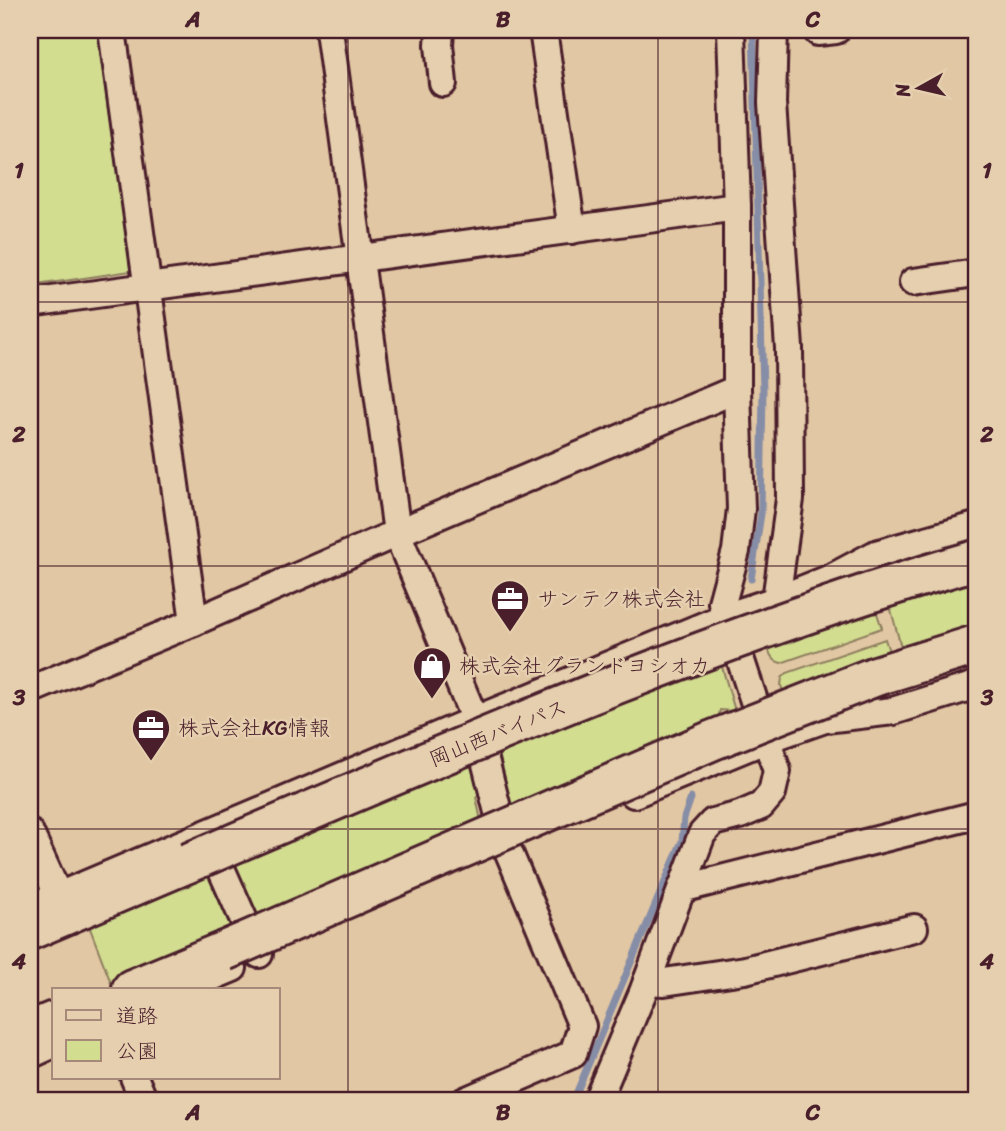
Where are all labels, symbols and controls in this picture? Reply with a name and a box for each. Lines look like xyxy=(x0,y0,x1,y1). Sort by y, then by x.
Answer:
text: A xyxy=(184,0,201,40)
text: B xyxy=(496,0,511,40)
text: C xyxy=(805,0,821,40)
north arrow xyxy=(884,52,954,122)
text: N xyxy=(885,81,920,100)
text: 1 xyxy=(14,150,24,191)
text: 1 xyxy=(982,150,992,191)
text: 2 xyxy=(11,414,26,455)
text: 2 xyxy=(979,414,994,455)
office icon: サンテク株式会社 xyxy=(489,578,531,633)
place label: サンテク株式会社 xyxy=(537,580,705,618)
shop icon: 株式会社グランドヨシオカ xyxy=(411,645,453,700)
place label: 株式会社グランドヨシオカ xyxy=(459,647,711,685)
text: 3 xyxy=(12,677,26,718)
text: 3 xyxy=(980,677,994,718)
street label: 岡山西バイパス xyxy=(423,688,573,778)
office icon: 株式会社KG情報 xyxy=(130,707,172,762)
place label: 株式会社KG情報 xyxy=(178,709,330,747)
text: 4 xyxy=(11,941,27,982)
text: 4 xyxy=(979,941,995,982)
legend xyxy=(52,988,280,1078)
text: 道路 xyxy=(116,997,158,1035)
text: 公園 xyxy=(116,1032,158,1070)
text: A xyxy=(184,1092,201,1131)
text: B xyxy=(496,1092,511,1131)
text: C xyxy=(805,1092,821,1131)

